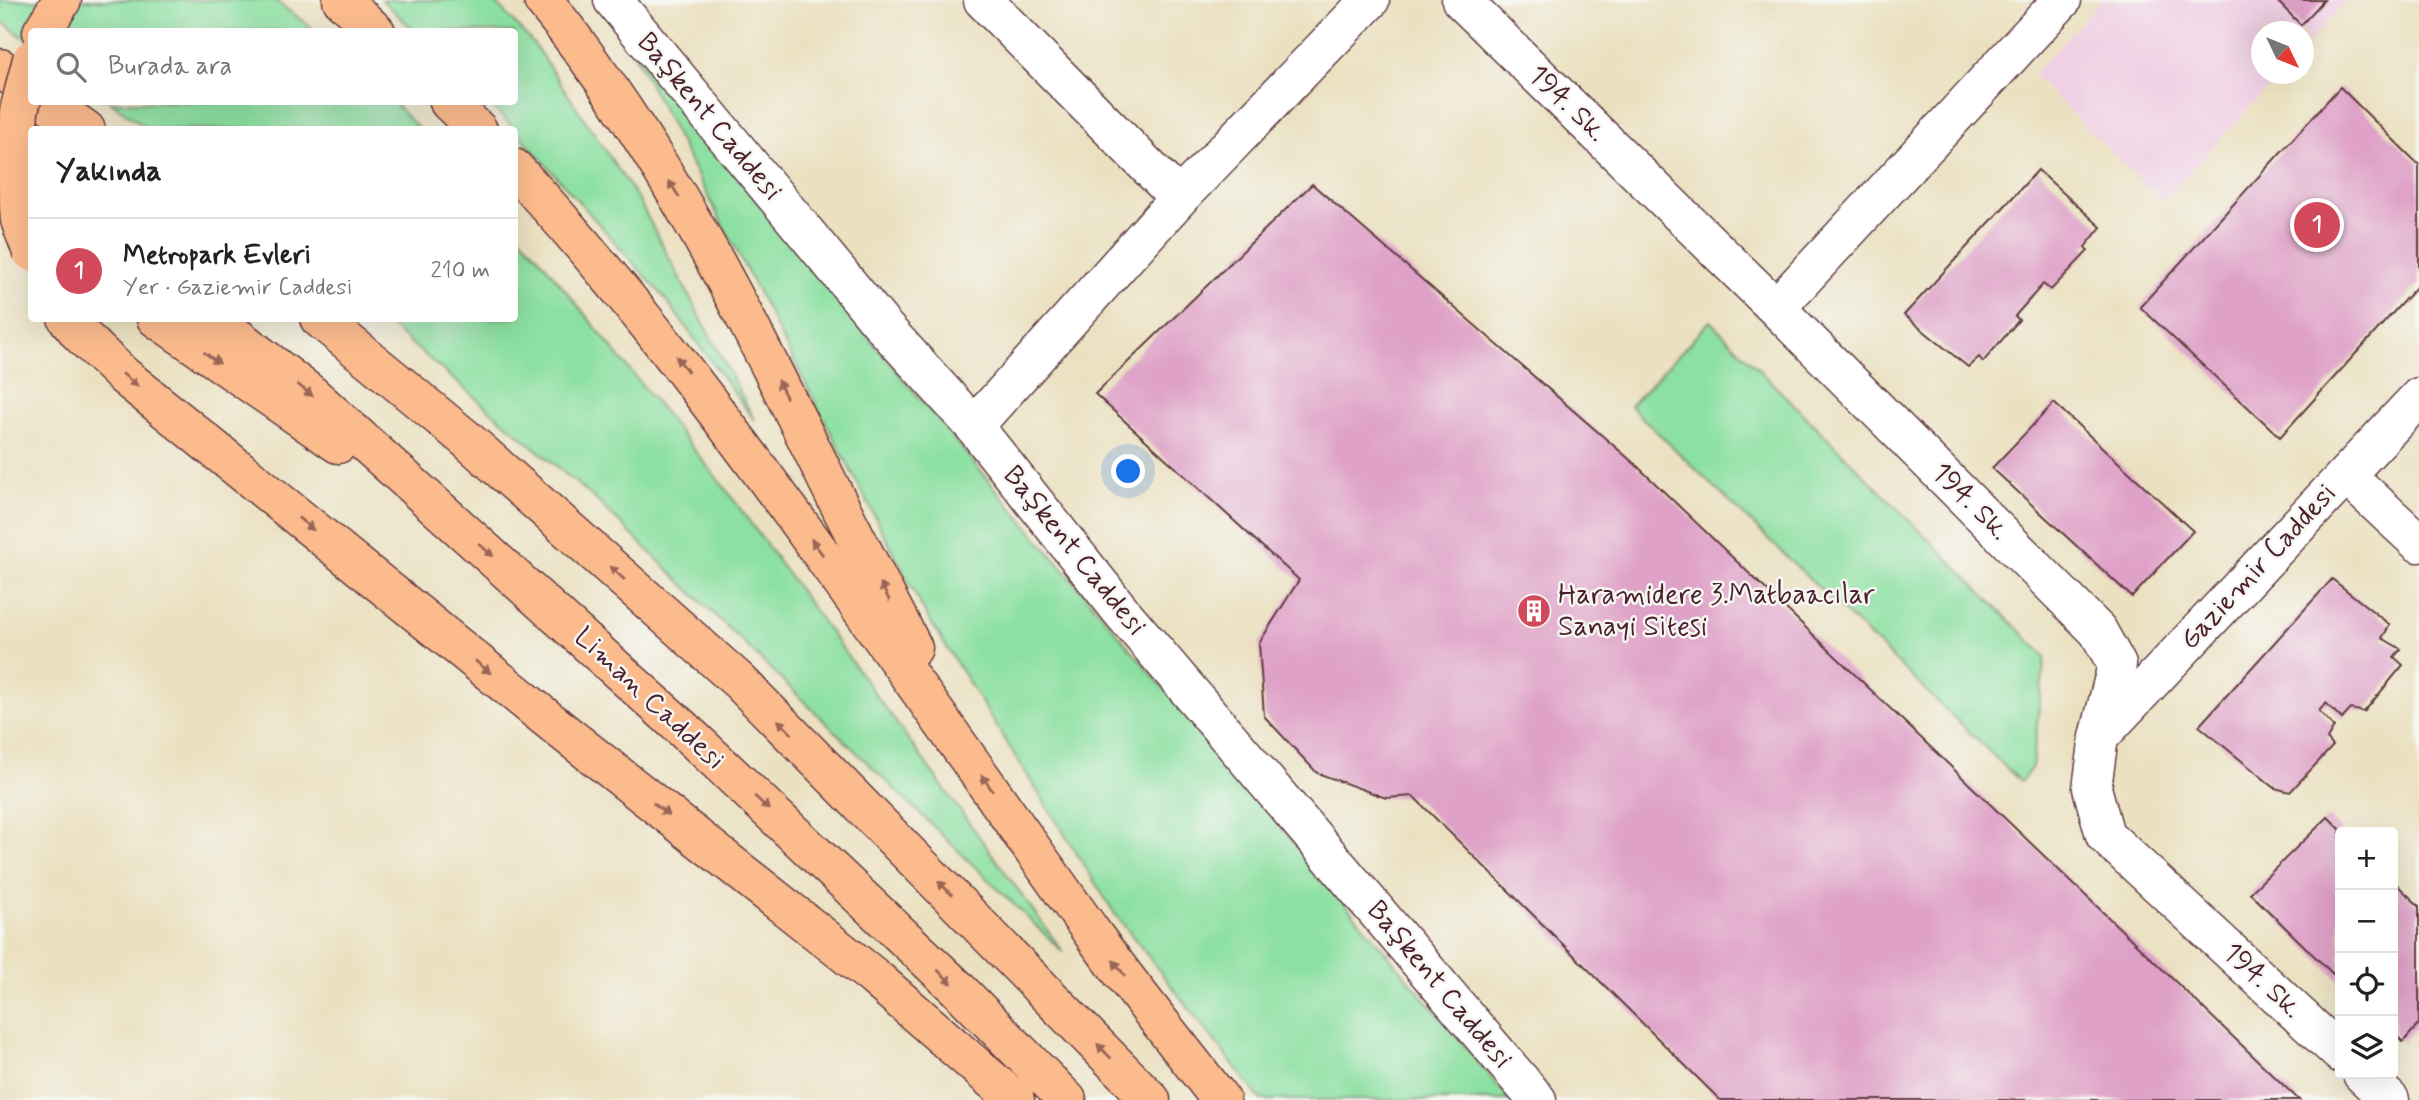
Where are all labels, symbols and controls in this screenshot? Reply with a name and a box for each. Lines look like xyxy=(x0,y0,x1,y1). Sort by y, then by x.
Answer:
north arrow xyxy=(2251,21,2314,84)
street label: Başkent Caddesi xyxy=(628,25,790,209)
search box xyxy=(28,28,518,105)
icon: search xyxy=(52,48,90,86)
text: Burada ara xyxy=(108,50,232,84)
street label: 194. Sk. xyxy=(1520,57,1614,151)
text: Yakında xyxy=(56,152,162,191)
one-way arrow xyxy=(667,180,681,198)
pin: 1 xyxy=(2294,199,2340,251)
text: Metropark Evleri xyxy=(123,239,311,273)
text: 1 xyxy=(74,256,84,286)
text: 210 m xyxy=(430,256,490,286)
text: Yer · Gaziemir Caddesi xyxy=(123,273,353,303)
one-way arrow xyxy=(203,351,221,365)
one-way arrow xyxy=(674,356,689,374)
one-way arrow xyxy=(121,372,138,387)
one-way arrow xyxy=(776,379,788,399)
one-way arrow xyxy=(297,382,314,397)
your location xyxy=(1111,454,1145,488)
street label: 194. Sk. xyxy=(1923,455,2017,549)
street label: Başkent Caddesi xyxy=(994,458,1154,644)
street label: Gaziemir Caddesi xyxy=(2172,476,2346,658)
one-way arrow xyxy=(297,517,315,531)
one-way arrow xyxy=(810,538,824,556)
one-way arrow xyxy=(477,542,494,558)
one-way arrow xyxy=(608,565,626,581)
place label: Haramidere 3.Matbaacılar Sanayi Sitesi xyxy=(1558,577,1875,646)
one-way arrow xyxy=(879,582,890,602)
building icon: Haramidere 3.Matbaacılar Sanayi Sitesi xyxy=(1515,592,1553,630)
street label: Liman Caddesi xyxy=(566,619,732,779)
one-way arrow xyxy=(475,659,492,674)
one-way arrow xyxy=(776,718,793,735)
one-way arrow xyxy=(980,774,994,792)
one-way arrow xyxy=(753,795,770,811)
one-way arrow xyxy=(652,801,669,816)
map controls xyxy=(2335,827,2398,1079)
button: + xyxy=(2335,827,2398,890)
one-way arrow xyxy=(936,880,953,897)
button: − xyxy=(2335,890,2398,953)
street label: Başkent Caddesi xyxy=(1358,893,1520,1077)
street label: 194. Sk. xyxy=(2214,935,2310,1027)
button: locate xyxy=(2335,953,2398,1016)
one-way arrow xyxy=(1113,959,1127,977)
one-way arrow xyxy=(936,968,953,984)
button: layers xyxy=(2335,1016,2398,1079)
one-way arrow xyxy=(1096,1043,1112,1060)

